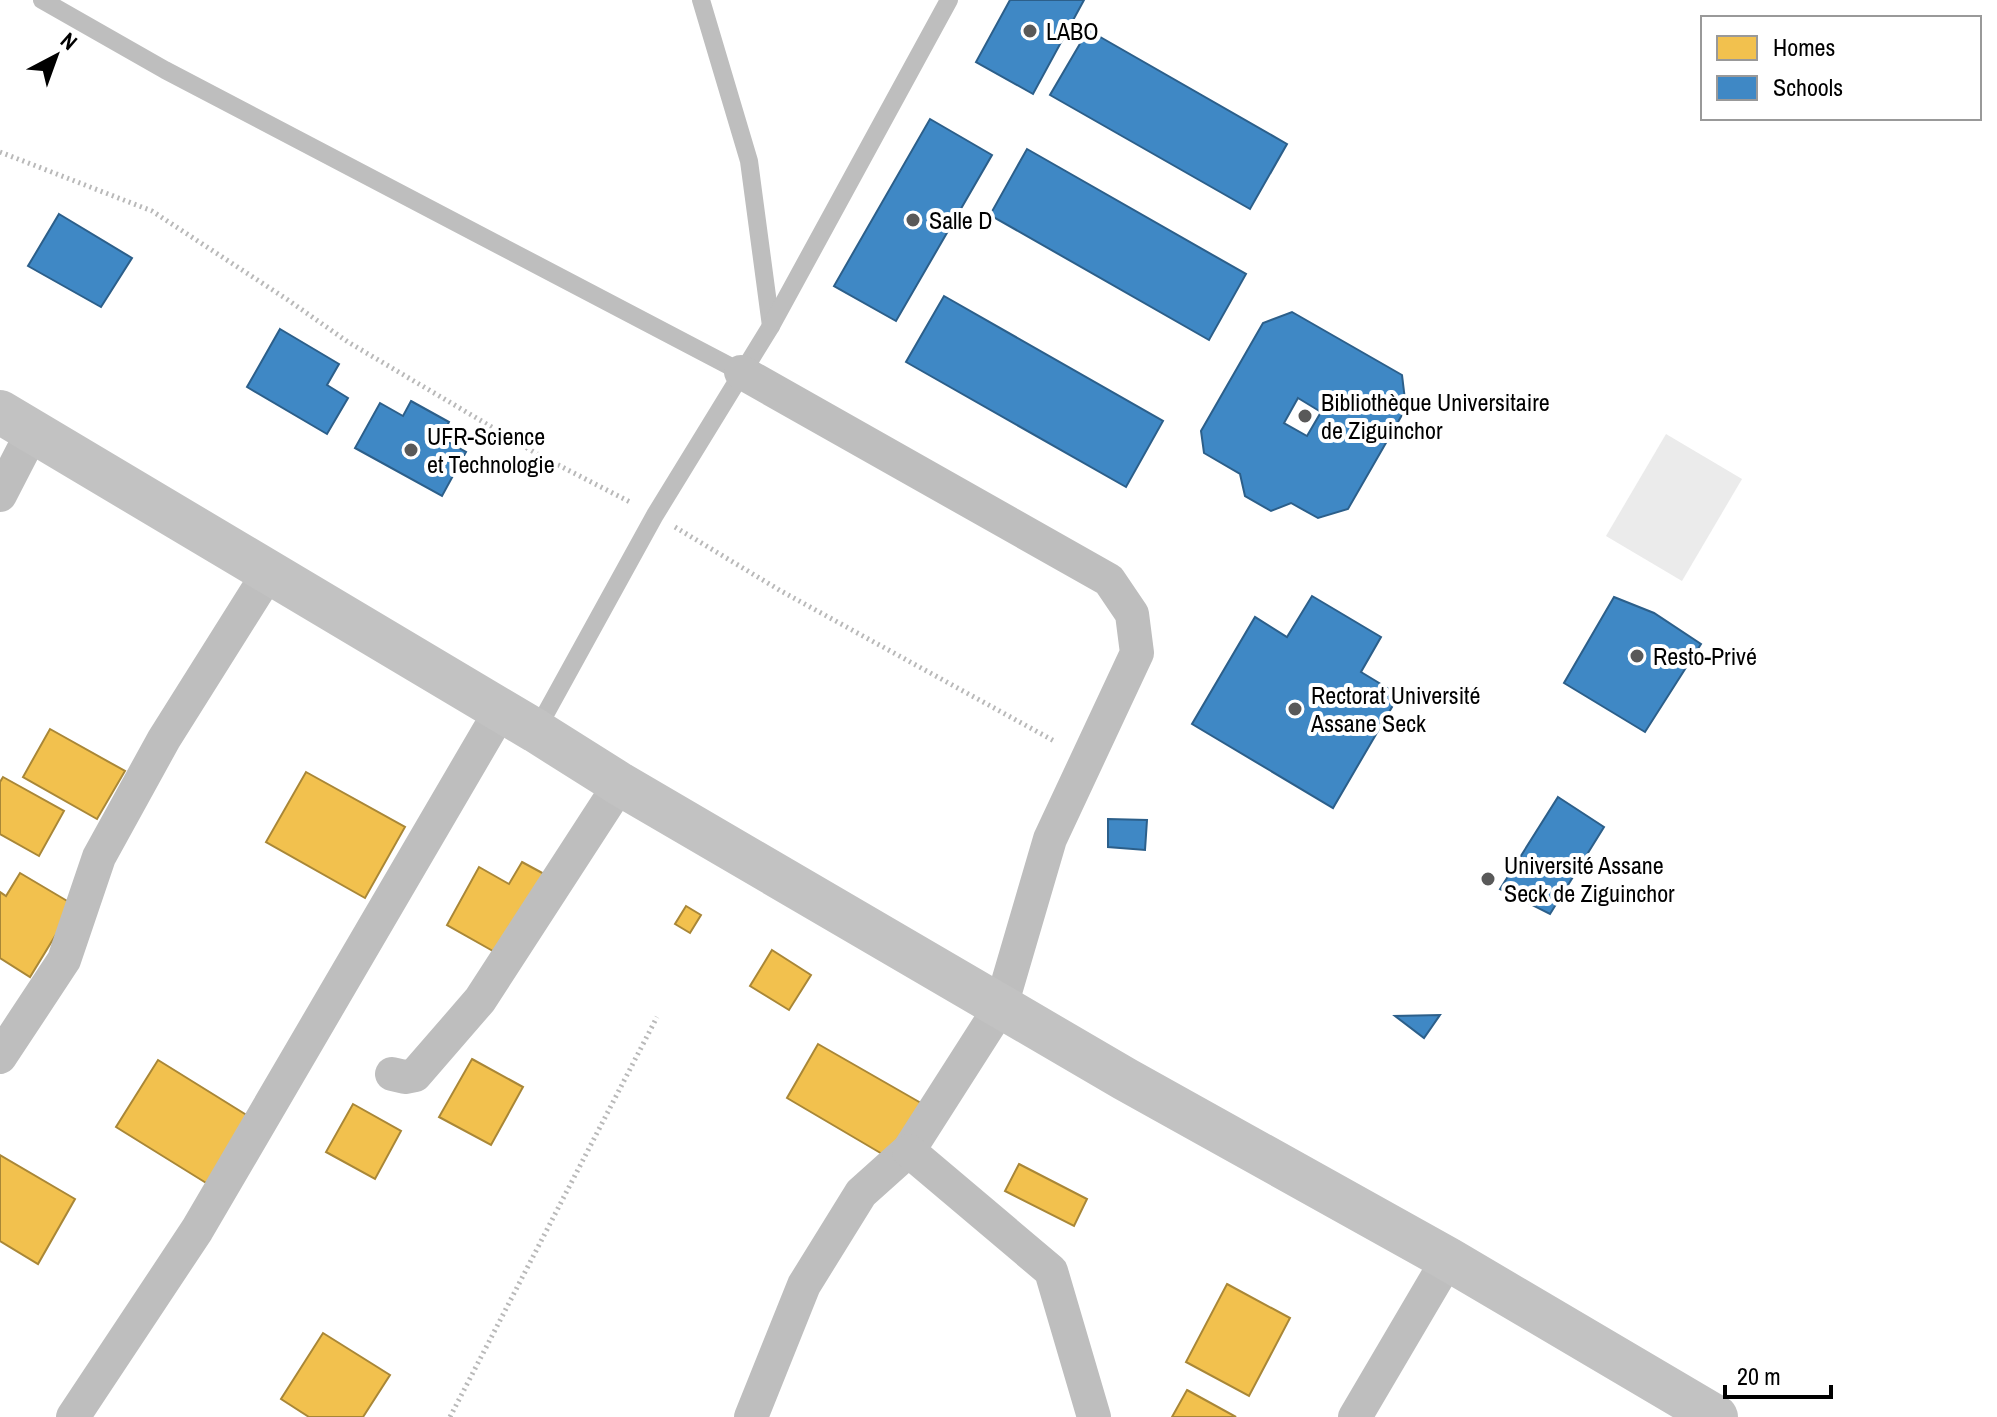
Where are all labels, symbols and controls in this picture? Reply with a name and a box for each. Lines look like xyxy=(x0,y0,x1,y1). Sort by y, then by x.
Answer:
place label: LABO xyxy=(1046,15,1099,47)
north arrow xyxy=(16,16,96,96)
legend xyxy=(1701,16,1981,120)
marker: LABO xyxy=(1021,22,1039,40)
text: N xyxy=(54,25,84,57)
text: Homes xyxy=(1773,31,1835,63)
text: Schools xyxy=(1773,71,1843,103)
place label: Salle D xyxy=(929,204,992,236)
marker: Salle D xyxy=(904,211,922,229)
place label: Bibliothèque Universitaire de Ziguinchor xyxy=(1321,386,1550,446)
marker: Bibliothèque Universitaire de Ziguinchor xyxy=(1296,407,1314,425)
place label: UFR-Science et Technologie xyxy=(427,420,555,480)
marker: UFR-Science et Technologie xyxy=(402,441,420,459)
place label: Resto-Privé xyxy=(1653,640,1757,672)
marker: Resto-Privé xyxy=(1628,647,1646,665)
place label: Rectorat Université Assane Seck xyxy=(1310,679,1481,739)
marker: Rectorat Université Assane Seck xyxy=(1286,700,1304,718)
place label: Université Assane Seck de Ziguinchor xyxy=(1504,849,1675,909)
marker: Université Assane Seck de Ziguinchor xyxy=(1479,870,1497,888)
scale bar xyxy=(1725,1349,1831,1399)
text: 20 m xyxy=(1737,1360,1781,1392)

